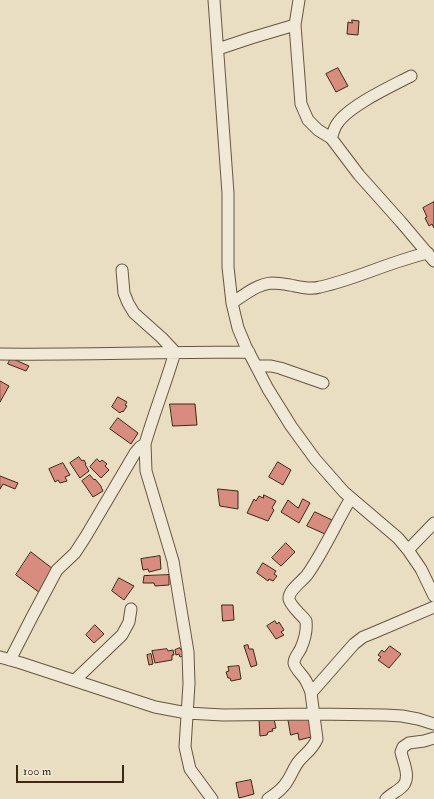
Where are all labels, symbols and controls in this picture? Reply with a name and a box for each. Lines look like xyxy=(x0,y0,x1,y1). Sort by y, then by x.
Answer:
scale bar xyxy=(18,757,126,783)
text: 100 m xyxy=(23,764,51,779)

